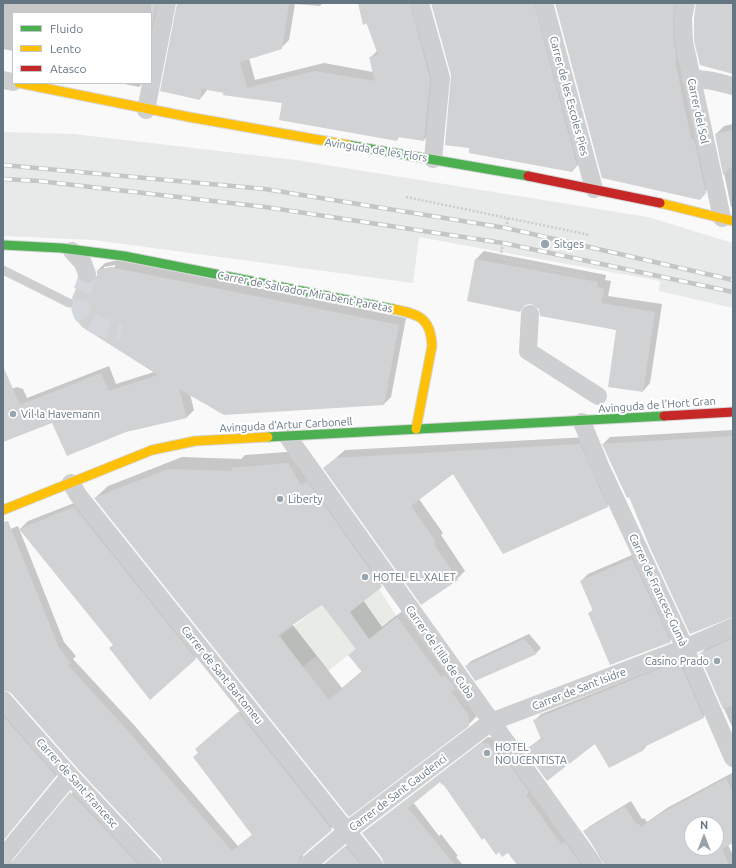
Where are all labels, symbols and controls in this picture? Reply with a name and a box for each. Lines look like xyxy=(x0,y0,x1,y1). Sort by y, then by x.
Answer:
legend xyxy=(12,12,152,84)
text: Fluido xyxy=(50,22,83,35)
street label: Carrer de les Escoles Pies xyxy=(547,35,591,157)
text: Lento xyxy=(50,42,81,55)
text: Atasco xyxy=(50,62,86,75)
street label: Carrer del Sol xyxy=(685,77,711,145)
street label: Avinguda de les Flors xyxy=(324,135,428,165)
place label: Sitges xyxy=(554,237,584,251)
marker: Sitges xyxy=(539,238,551,250)
street label: Carrer de Salvador Mirabent Paretas xyxy=(216,269,394,315)
street label: Avinguda de l'Hort Gran xyxy=(598,394,716,416)
place label: Vil·la Havemann xyxy=(21,407,100,421)
marker: Vil·la Havemann xyxy=(8,409,18,419)
street label: Avinguda d'Artur Carbonell xyxy=(219,415,353,435)
place label: Liberty xyxy=(288,492,323,506)
marker: Liberty xyxy=(275,494,285,504)
street label: Carrer de Francesc Gumà xyxy=(626,532,690,648)
place label: HOTEL EL XALET xyxy=(373,570,456,584)
marker: HOTEL EL XALET xyxy=(360,572,370,582)
street label: Carrer de l'Illa de Cuba xyxy=(403,603,477,701)
street label: Carrer de Sant Bartomeu xyxy=(178,623,266,727)
place label: Casino Prado xyxy=(645,654,709,668)
marker: Casino Prado xyxy=(712,656,722,666)
street label: Carrer de Sant Isidre xyxy=(530,665,628,713)
street label: Carrer de Sant Francesc xyxy=(33,736,121,830)
place label: HOTEL NOUCENTISTA xyxy=(495,740,567,766)
marker: HOTEL NOUCENTISTA xyxy=(482,748,492,758)
street label: Carrer de Sant Gaudenci xyxy=(347,752,449,834)
north arrow xyxy=(684,816,724,856)
text: N xyxy=(700,819,708,831)

